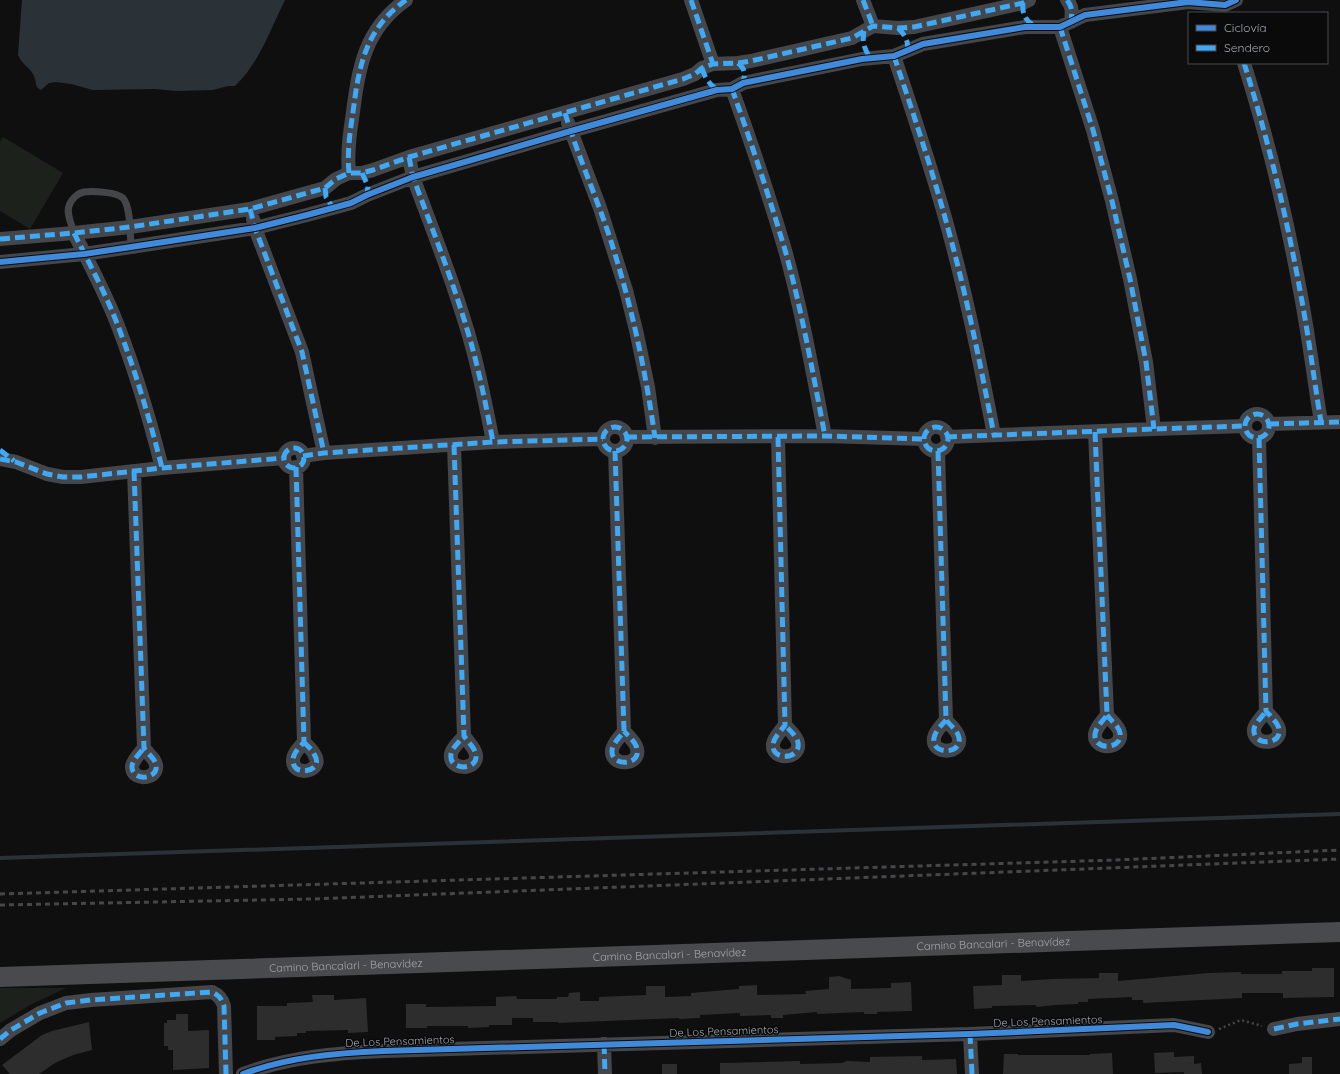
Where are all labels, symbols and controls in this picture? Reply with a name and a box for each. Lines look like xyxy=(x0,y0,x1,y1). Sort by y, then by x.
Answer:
legend xyxy=(1188,12,1328,64)
text: Ciclovía xyxy=(1224,20,1267,35)
text: Sendero xyxy=(1224,40,1270,55)
street label: Camino Bancalari - Benavídez xyxy=(916,934,1070,953)
street label: Camino Bancalari - Benavídez xyxy=(593,945,747,964)
street label: Camino Bancalari - Benavídez xyxy=(269,956,423,975)
street label: De Los Pensamientos xyxy=(993,1012,1103,1030)
street label: De Los Pensamientos xyxy=(669,1022,779,1040)
street label: De Los Pensamientos xyxy=(345,1032,455,1050)

